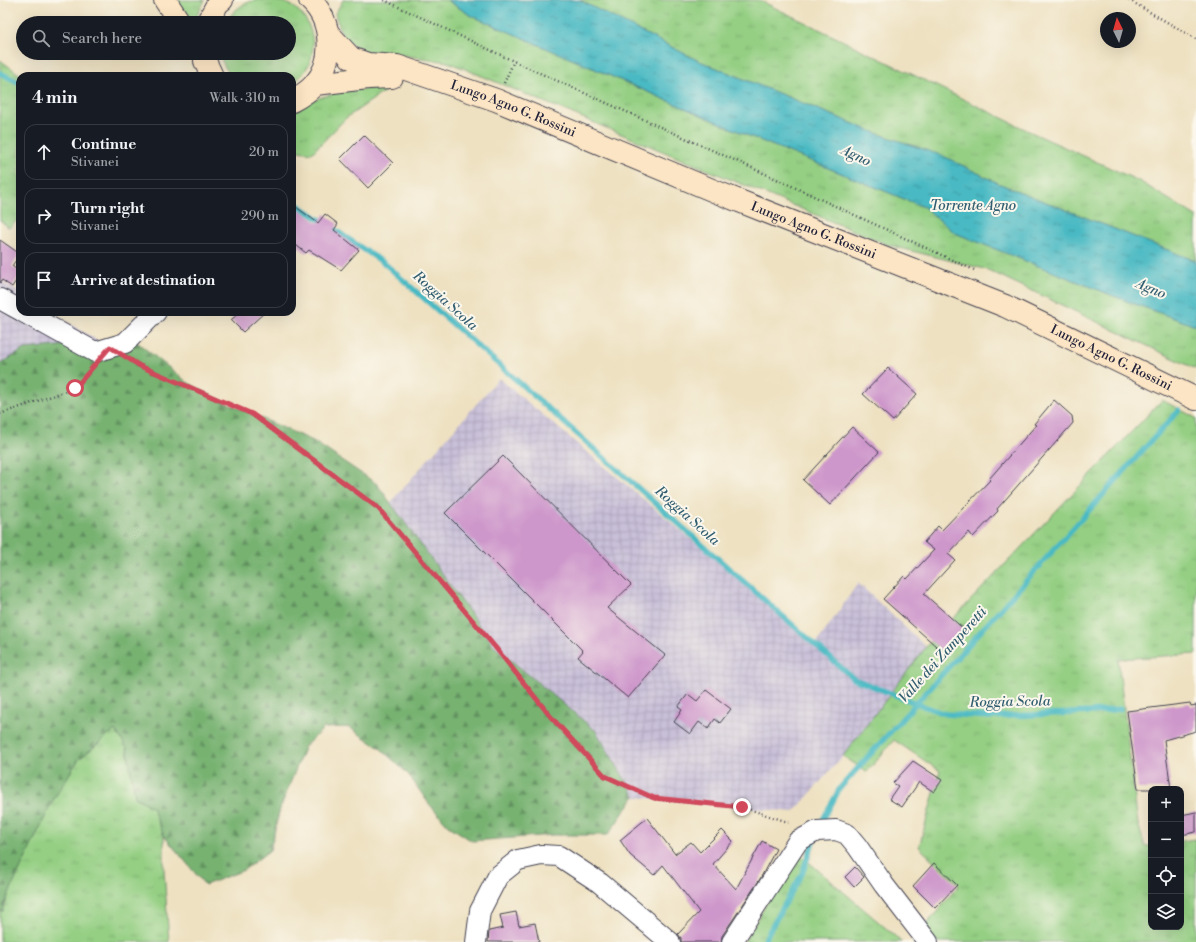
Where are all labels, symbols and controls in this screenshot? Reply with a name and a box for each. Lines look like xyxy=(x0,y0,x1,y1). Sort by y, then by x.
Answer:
north arrow xyxy=(1100,12,1136,48)
search box xyxy=(16,16,296,60)
icon: search xyxy=(30,27,52,49)
text: Search here xyxy=(62,29,142,48)
street label: Lungo Agno G. Rossini xyxy=(448,77,578,140)
text: 4 min xyxy=(32,87,77,109)
text: Walk · 310 m xyxy=(210,90,280,106)
text: Continue xyxy=(71,135,136,154)
icon: ahead xyxy=(33,141,55,163)
water label: Agno xyxy=(837,141,874,171)
text: 20 m xyxy=(249,144,279,160)
text: Stivanei xyxy=(71,154,119,170)
water label: Torrente Agno xyxy=(930,197,1016,215)
street label: Lungo Agno G. Rossini xyxy=(749,198,879,262)
text: Turn right xyxy=(71,199,145,218)
icon: right xyxy=(33,205,55,227)
text: 290 m xyxy=(241,208,279,224)
text: Stivanei xyxy=(71,218,119,234)
water label: Roggia Scola xyxy=(408,267,481,335)
icon: arrive xyxy=(33,269,55,291)
text: Arrive at destination xyxy=(71,271,215,290)
water label: Agno xyxy=(1132,274,1169,303)
street label: Lungo Agno G. Rossini xyxy=(1048,321,1175,394)
route start xyxy=(66,379,84,397)
water label: Roggia Scola xyxy=(650,482,723,550)
water label: Valle dei Zamperetti xyxy=(895,603,991,707)
water label: Roggia Scola xyxy=(968,692,1051,712)
map controls xyxy=(1148,786,1184,930)
button: + xyxy=(1148,786,1184,822)
route end xyxy=(733,798,751,816)
button: − xyxy=(1148,822,1184,858)
button: locate xyxy=(1148,858,1184,894)
button: layers xyxy=(1148,894,1184,930)

